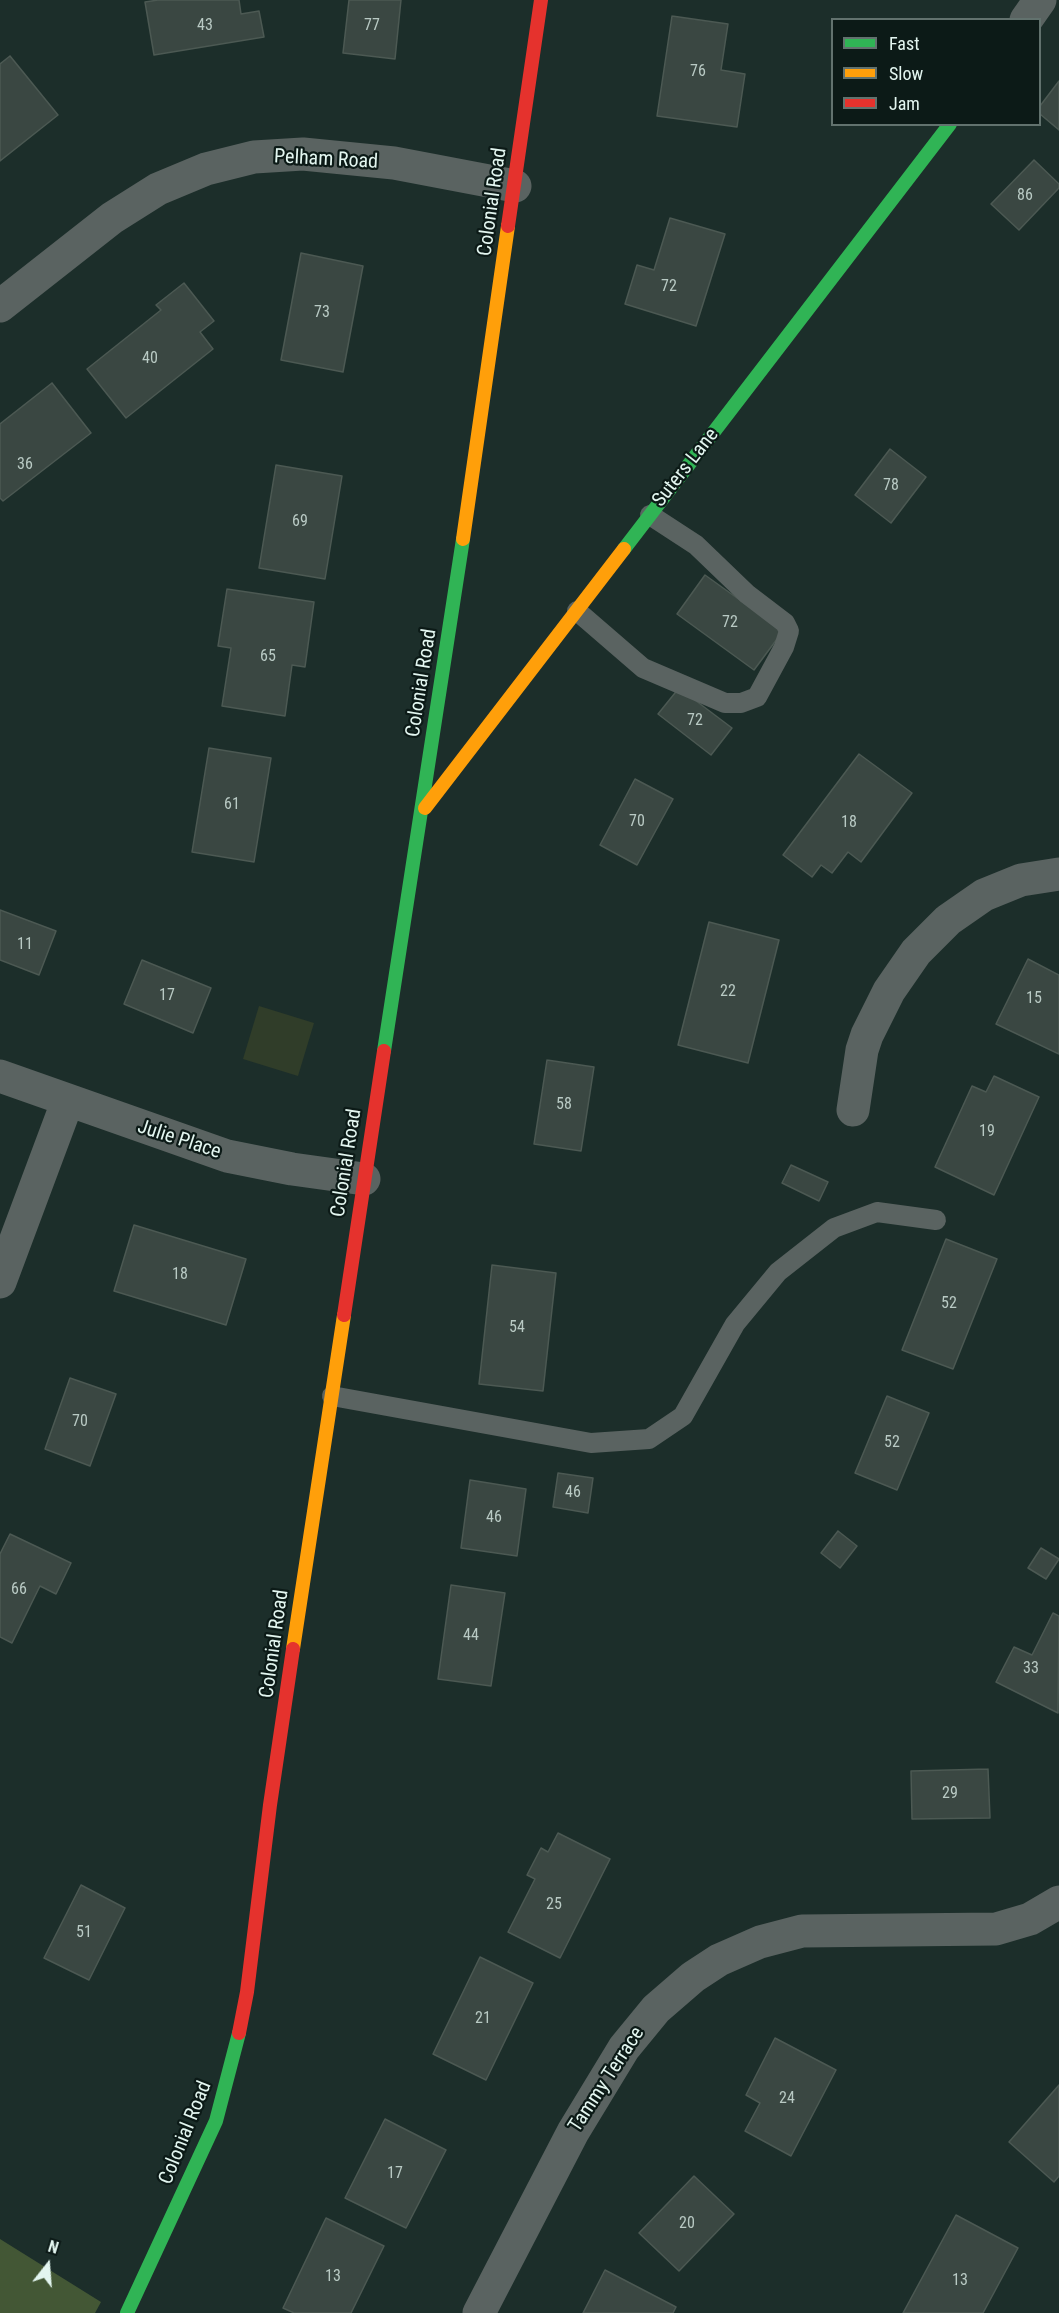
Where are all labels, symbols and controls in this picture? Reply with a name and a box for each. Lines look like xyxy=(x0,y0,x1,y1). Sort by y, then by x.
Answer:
house number: 43 xyxy=(197,16,213,36)
house number: 77 xyxy=(364,16,380,36)
legend xyxy=(831,18,1041,126)
text: Fast xyxy=(889,33,920,54)
house number: 76 xyxy=(690,62,706,82)
text: Slow xyxy=(889,63,923,84)
text: Jam xyxy=(889,93,920,114)
street label: Pelham Road xyxy=(273,145,379,175)
street label: Colonial Road xyxy=(474,146,512,258)
house number: 86 xyxy=(1017,186,1033,206)
house number: 72 xyxy=(661,277,677,297)
house number: 73 xyxy=(314,303,330,323)
house number: 40 xyxy=(142,349,158,369)
street label: Suters Lane xyxy=(648,424,724,512)
house number: 36 xyxy=(17,455,33,475)
house number: 78 xyxy=(883,476,899,496)
house number: 69 xyxy=(292,512,308,532)
house number: 72 xyxy=(722,613,738,633)
street label: Colonial Road xyxy=(402,627,442,739)
house number: 65 xyxy=(260,647,276,667)
house number: 72 xyxy=(687,711,703,731)
house number: 61 xyxy=(224,795,240,815)
house number: 70 xyxy=(629,812,645,832)
house number: 18 xyxy=(841,813,857,833)
house number: 11 xyxy=(17,935,33,955)
house number: 22 xyxy=(720,982,736,1002)
house number: 17 xyxy=(159,986,175,1006)
house number: 15 xyxy=(1026,989,1042,1009)
house number: 58 xyxy=(556,1095,572,1115)
street label: Colonial Road xyxy=(327,1107,367,1219)
street label: Julie Place xyxy=(134,1115,224,1165)
house number: 19 xyxy=(979,1122,995,1142)
house number: 18 xyxy=(172,1265,188,1285)
house number: 52 xyxy=(941,1294,957,1314)
house number: 54 xyxy=(509,1318,525,1338)
house number: 70 xyxy=(72,1412,88,1432)
house number: 52 xyxy=(884,1433,900,1453)
house number: 46 xyxy=(565,1483,581,1503)
house number: 46 xyxy=(486,1508,502,1528)
house number: 66 xyxy=(11,1580,27,1600)
street label: Colonial Road xyxy=(256,1588,294,1700)
house number: 44 xyxy=(463,1626,479,1646)
house number: 33 xyxy=(1023,1659,1039,1679)
house number: 29 xyxy=(942,1784,958,1804)
house number: 25 xyxy=(546,1895,562,1915)
house number: 51 xyxy=(76,1923,92,1943)
house number: 21 xyxy=(475,2009,491,2029)
street label: Tammy Terrace xyxy=(564,2023,650,2137)
street label: Colonial Road xyxy=(154,2078,218,2188)
house number: 24 xyxy=(779,2089,795,2109)
house number: 17 xyxy=(387,2164,403,2184)
house number: 20 xyxy=(679,2214,695,2234)
north arrow xyxy=(18,2235,78,2295)
text: N xyxy=(46,2237,61,2258)
house number: 13 xyxy=(325,2267,341,2287)
house number: 13 xyxy=(952,2271,968,2291)

